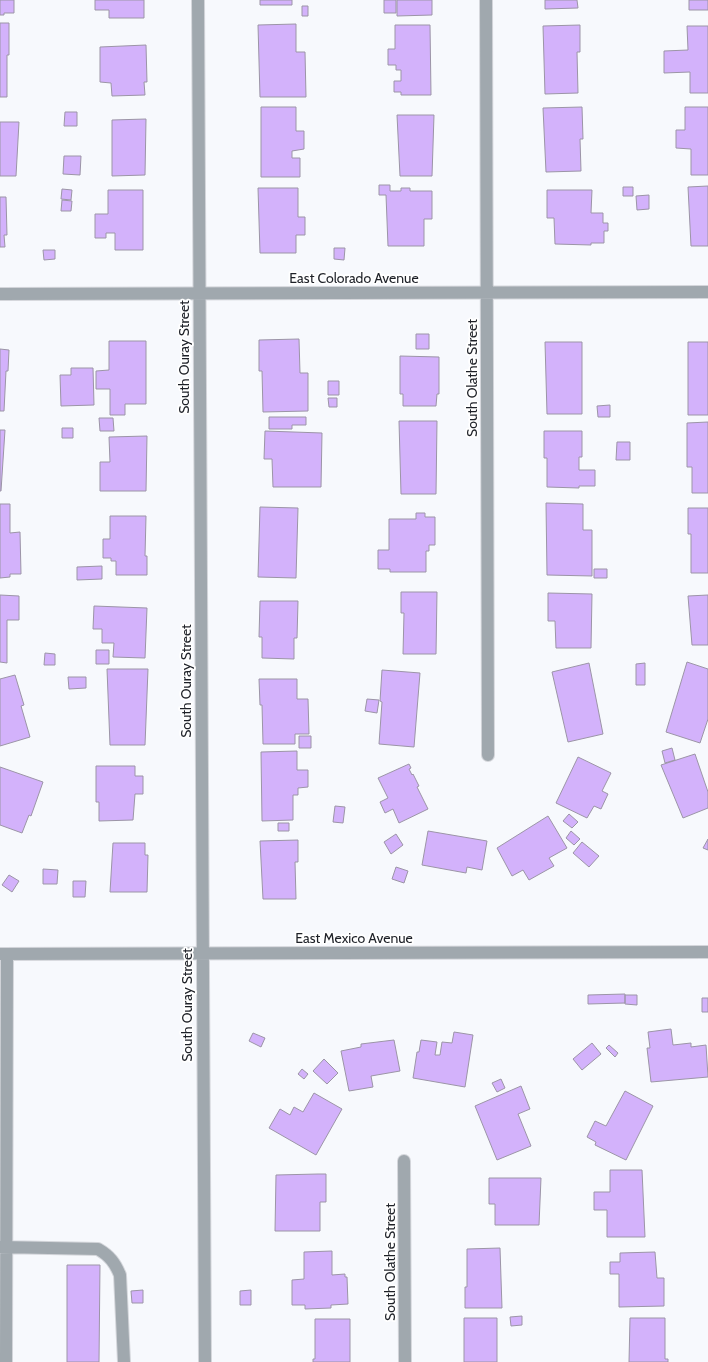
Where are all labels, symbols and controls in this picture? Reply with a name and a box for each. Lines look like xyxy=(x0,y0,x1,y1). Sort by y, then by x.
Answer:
street label: East Colorado Avenue xyxy=(289,269,419,287)
street label: South Ouray Street xyxy=(175,300,193,414)
street label: South Olathe Street xyxy=(463,319,481,437)
street label: South Ouray Street xyxy=(177,624,195,738)
street label: East Mexico Avenue xyxy=(295,929,413,947)
street label: South Ouray Street xyxy=(178,948,196,1062)
street label: South Olathe Street xyxy=(381,1203,399,1321)

